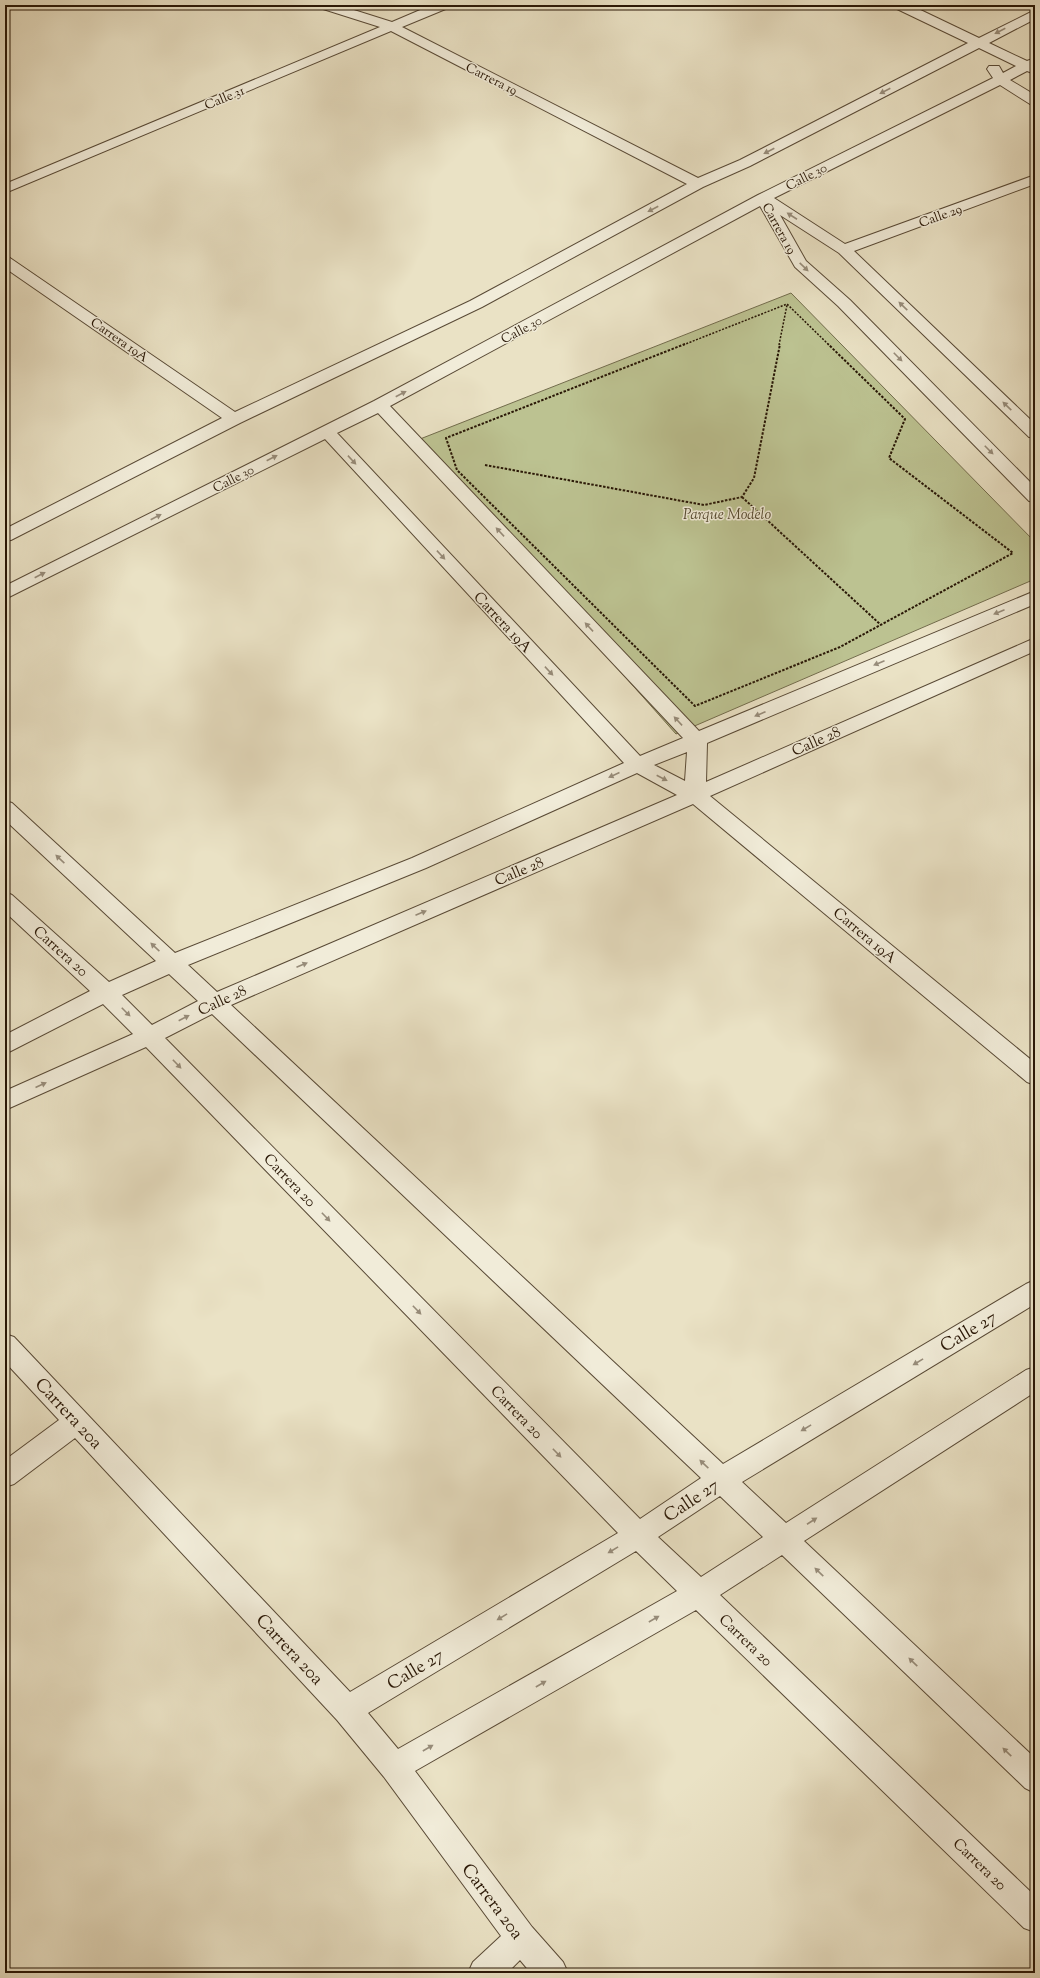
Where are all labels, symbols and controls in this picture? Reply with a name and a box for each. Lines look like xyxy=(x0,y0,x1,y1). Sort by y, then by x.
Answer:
one-way arrow xyxy=(994,28,1006,35)
street label: Carrera 19 xyxy=(462,59,520,101)
street label: Calle 31 xyxy=(202,82,248,115)
one-way arrow xyxy=(879,88,890,94)
one-way arrow xyxy=(763,147,775,154)
street label: Calle 30 xyxy=(783,160,831,196)
street label: Carrera 19 xyxy=(757,200,800,258)
street label: Calle 29 xyxy=(917,201,965,233)
one-way arrow xyxy=(647,205,659,212)
one-way arrow xyxy=(786,212,797,220)
one-way arrow xyxy=(799,262,809,272)
one-way arrow xyxy=(898,301,908,311)
street label: Calle 30 xyxy=(498,312,546,349)
street label: Carrera 19A xyxy=(86,314,152,367)
one-way arrow xyxy=(893,352,902,362)
one-way arrow xyxy=(395,390,407,397)
one-way arrow xyxy=(1002,401,1012,411)
one-way arrow xyxy=(984,445,994,455)
one-way arrow xyxy=(266,455,278,461)
one-way arrow xyxy=(348,455,357,465)
street label: Calle 30 xyxy=(210,462,258,498)
park label: Parque Modelo xyxy=(683,505,771,526)
one-way arrow xyxy=(150,514,162,520)
one-way arrow xyxy=(495,527,505,537)
one-way arrow xyxy=(436,550,446,560)
one-way arrow xyxy=(34,572,46,578)
street label: Carrera 19A xyxy=(468,588,536,658)
one-way arrow xyxy=(993,610,1005,616)
one-way arrow xyxy=(585,622,594,631)
one-way arrow xyxy=(874,660,885,666)
one-way arrow xyxy=(544,666,553,676)
one-way arrow xyxy=(754,711,765,717)
one-way arrow xyxy=(674,716,683,726)
street label: Calle 28 xyxy=(789,722,845,762)
one-way arrow xyxy=(608,773,620,779)
one-way arrow xyxy=(657,775,668,781)
street label: Calle 28 xyxy=(492,853,547,892)
one-way arrow xyxy=(55,855,64,864)
street label: Carrera 19A xyxy=(828,903,900,969)
one-way arrow xyxy=(416,910,427,916)
street label: Carrera 20 xyxy=(28,922,92,983)
one-way arrow xyxy=(150,943,160,952)
one-way arrow xyxy=(296,961,308,968)
street label: Calle 28 xyxy=(195,981,251,1022)
one-way arrow xyxy=(121,1007,131,1017)
one-way arrow xyxy=(178,1015,190,1022)
one-way arrow xyxy=(172,1059,182,1069)
one-way arrow xyxy=(35,1082,46,1088)
street label: Carrera 20 xyxy=(258,1149,320,1213)
one-way arrow xyxy=(321,1212,331,1222)
one-way arrow xyxy=(412,1305,422,1315)
street label: Calle 27 xyxy=(936,1306,1002,1360)
one-way arrow xyxy=(912,1358,924,1365)
street label: Carrera 20a xyxy=(28,1373,108,1456)
street label: Carrera 20 xyxy=(485,1381,547,1445)
one-way arrow xyxy=(800,1425,812,1432)
one-way arrow xyxy=(552,1448,562,1458)
one-way arrow xyxy=(699,1459,709,1469)
street label: Calle 27 xyxy=(659,1474,725,1530)
one-way arrow xyxy=(807,1517,817,1525)
one-way arrow xyxy=(608,1546,618,1554)
one-way arrow xyxy=(814,1567,824,1577)
street label: Carrera 20a xyxy=(249,1609,329,1692)
street label: Carrera 20 xyxy=(713,1610,777,1672)
one-way arrow xyxy=(497,1613,507,1621)
one-way arrow xyxy=(648,1616,660,1623)
street label: Calle 27 xyxy=(383,1644,449,1698)
one-way arrow xyxy=(908,1657,918,1667)
one-way arrow xyxy=(535,1680,547,1687)
one-way arrow xyxy=(422,1745,434,1751)
one-way arrow xyxy=(1002,1747,1012,1756)
street label: Carrera 20 xyxy=(947,1834,1011,1896)
street label: Carrera 20a xyxy=(454,1859,529,1946)

